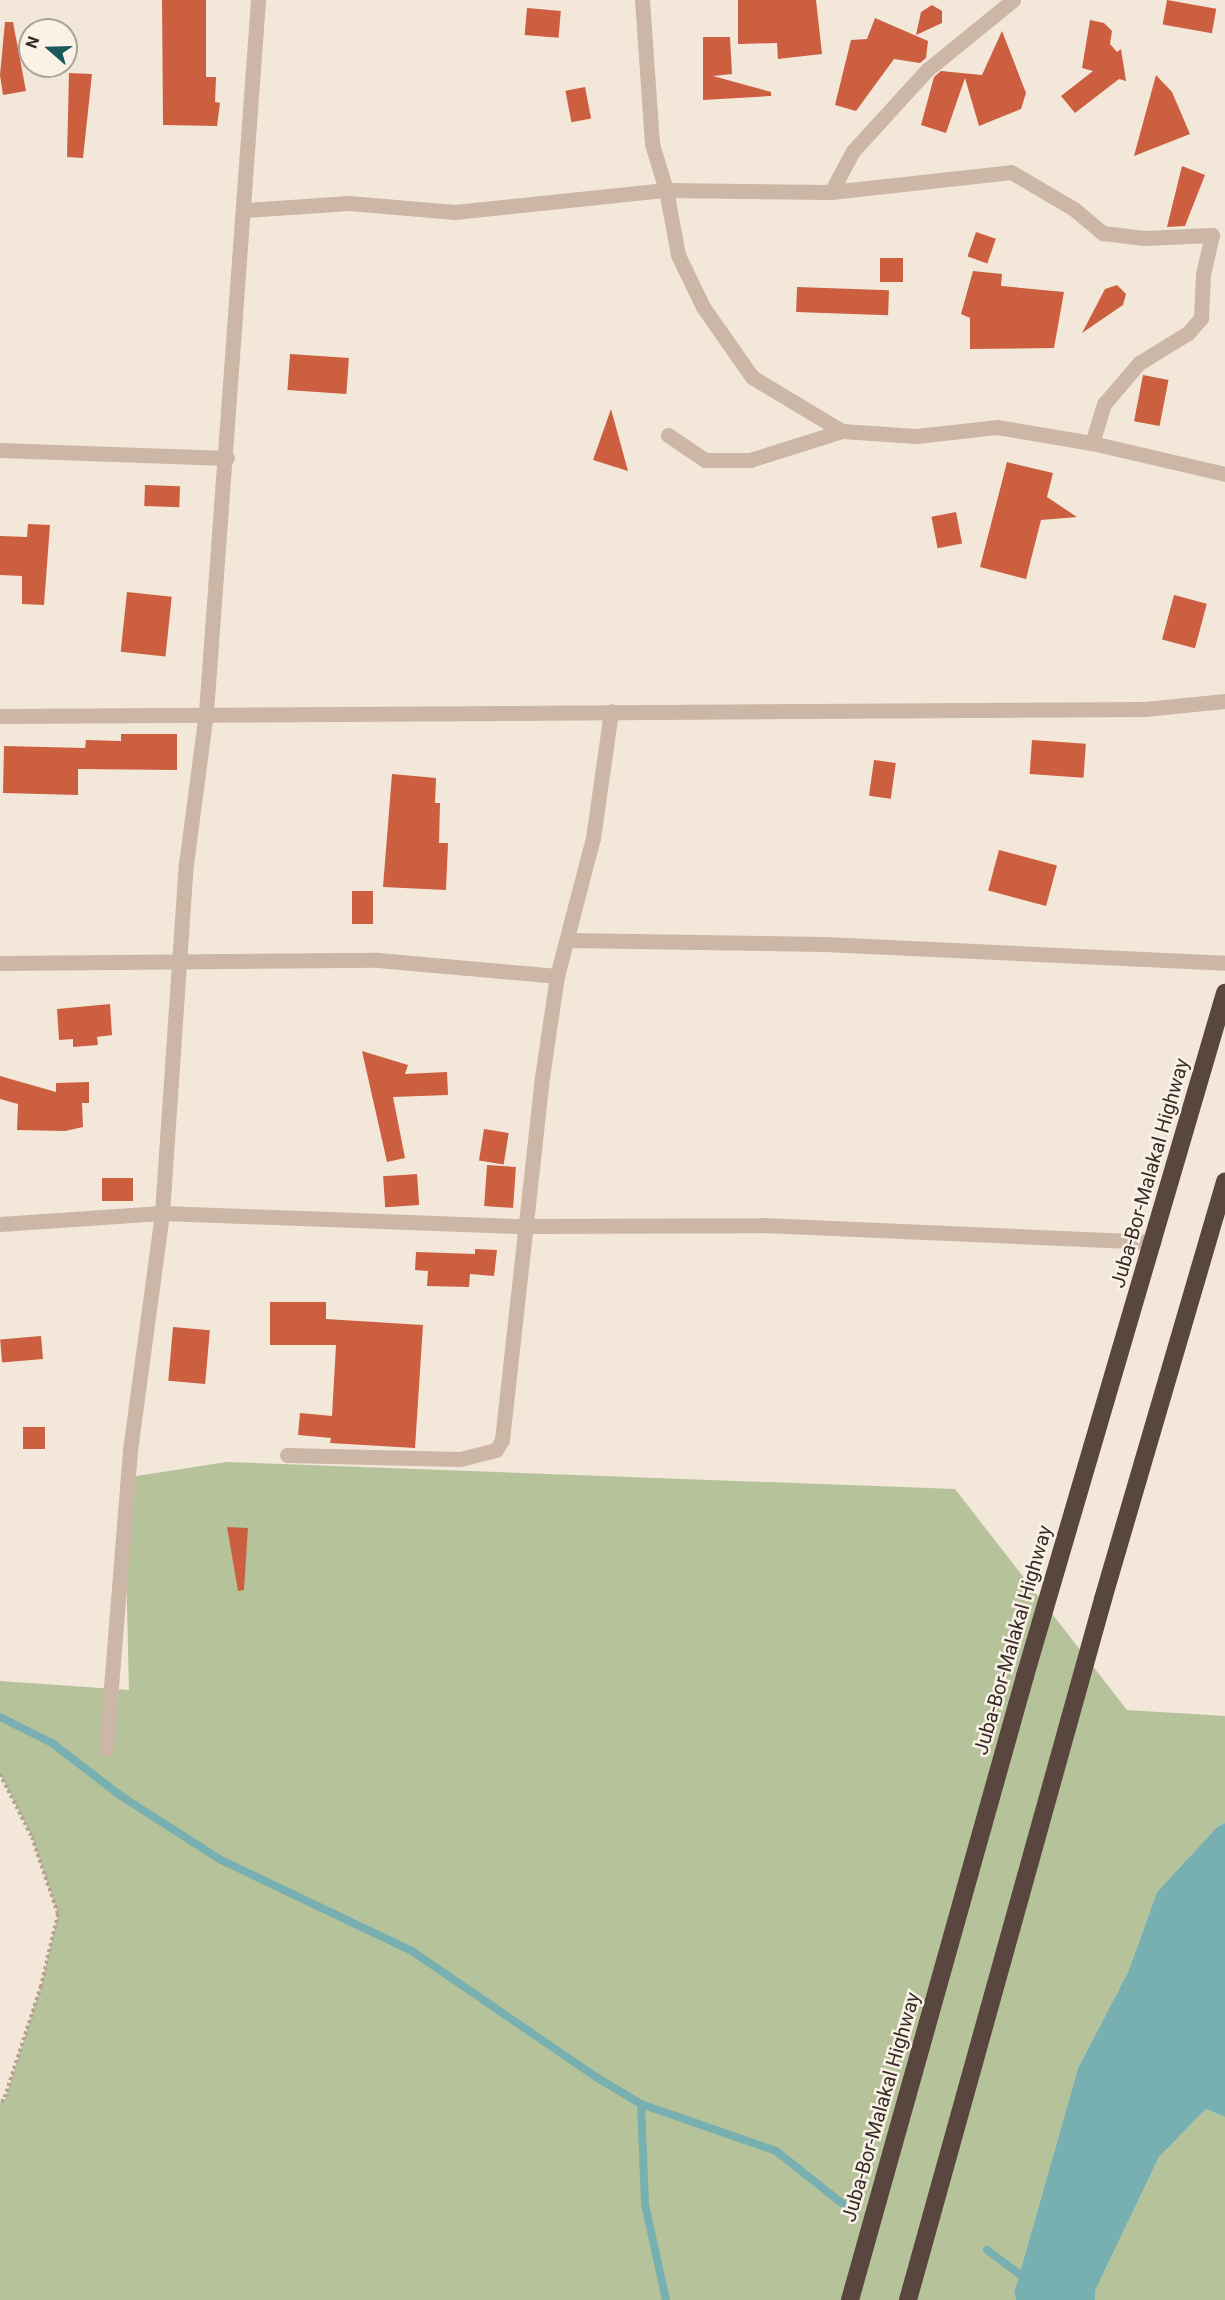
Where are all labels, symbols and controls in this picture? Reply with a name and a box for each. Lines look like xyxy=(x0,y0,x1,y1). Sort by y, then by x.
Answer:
north arrow xyxy=(18,18,78,78)
text: N xyxy=(22,34,43,51)
street label: Juba-Bor-Malakal Highway xyxy=(1106,1056,1194,1290)
street label: Juba-Bor-Malakal Highway xyxy=(969,1523,1057,1757)
street label: Juba-Bor-Malakal Highway xyxy=(837,1990,925,2224)

